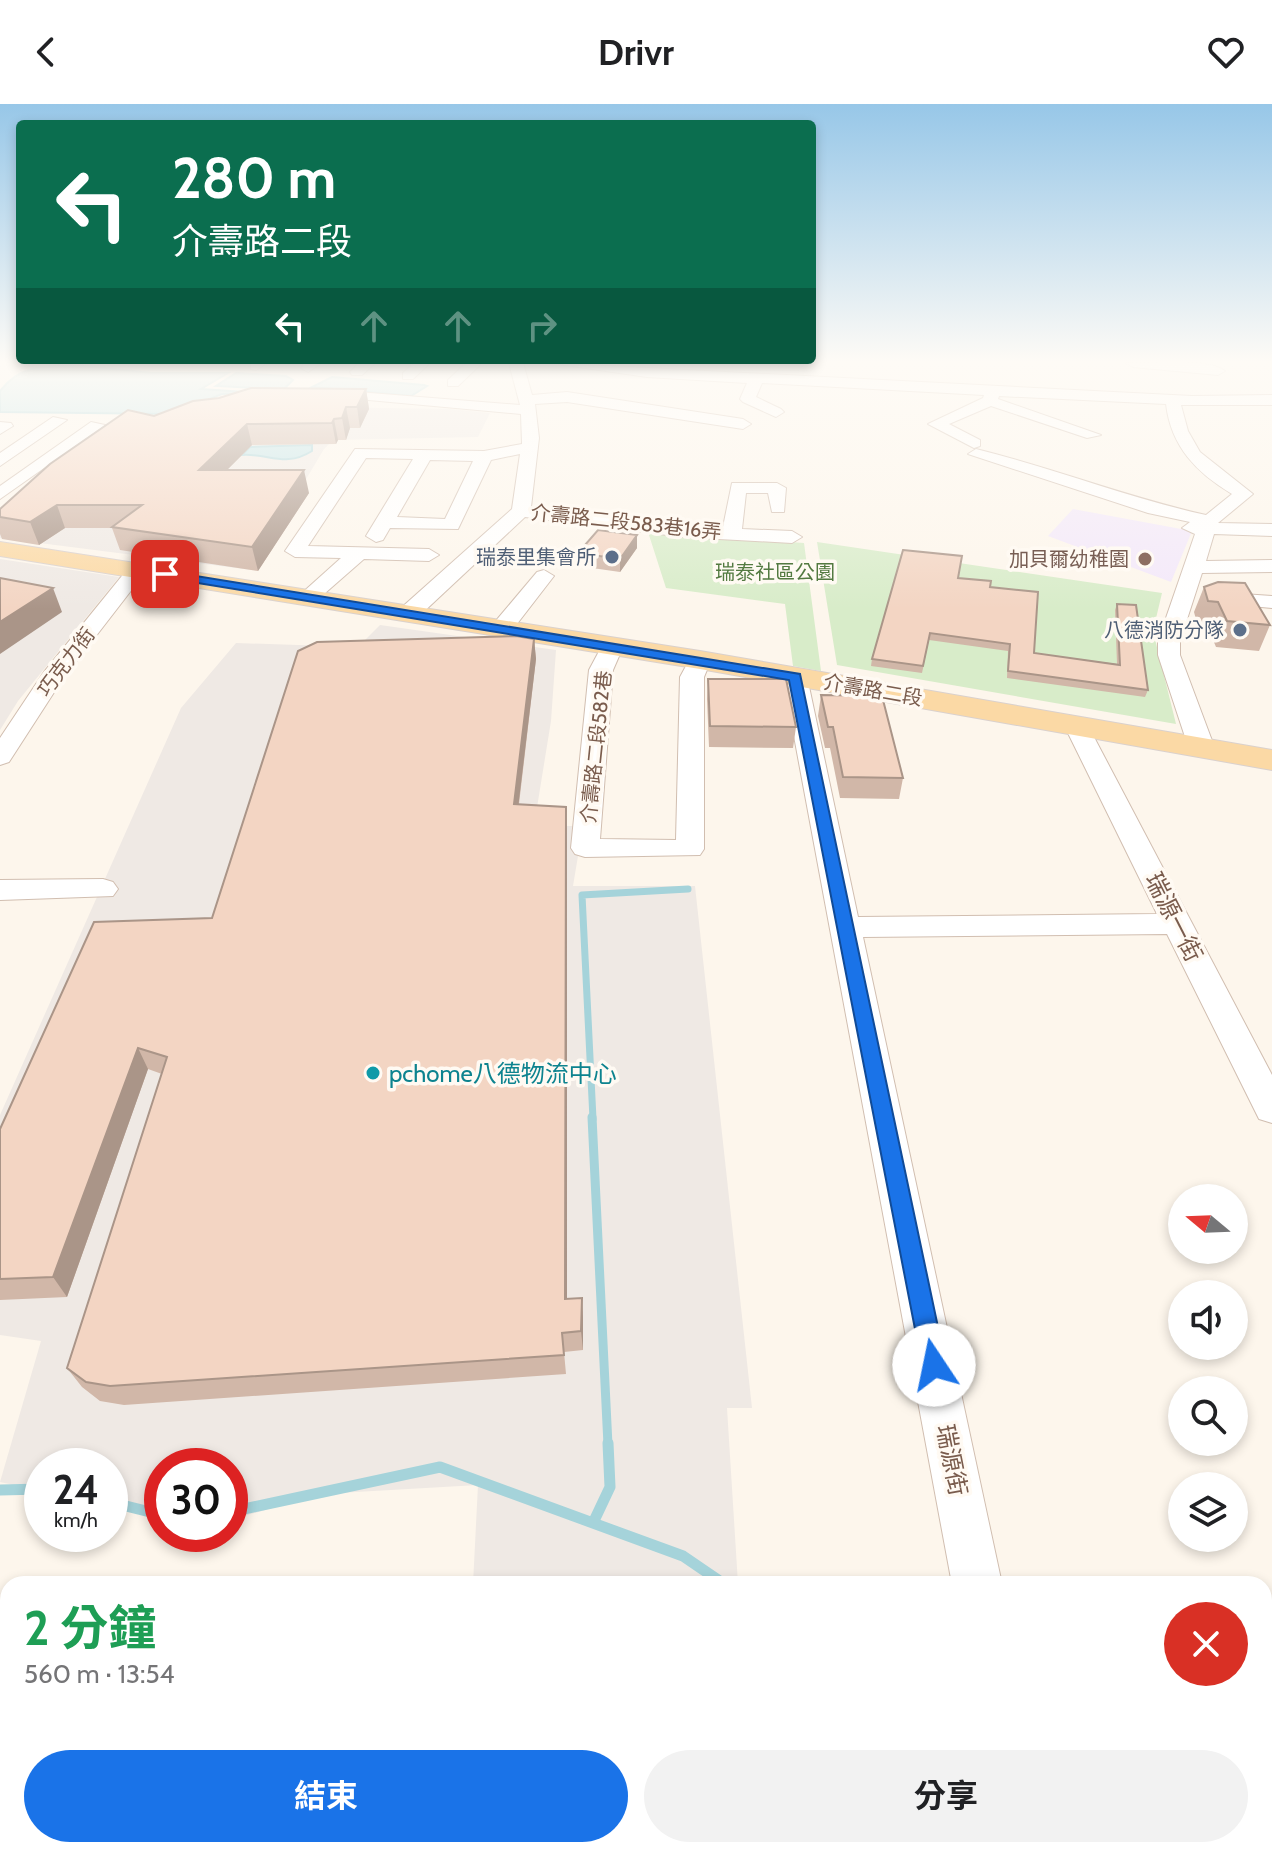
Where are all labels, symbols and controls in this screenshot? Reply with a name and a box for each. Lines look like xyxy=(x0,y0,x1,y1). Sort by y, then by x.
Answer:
icon: back xyxy=(24,30,68,74)
text: Drivr xyxy=(598,30,674,74)
icon: heart xyxy=(1204,30,1248,74)
text: 280 m xyxy=(172,144,336,212)
icon: left xyxy=(40,152,144,256)
text: 介壽路二段 xyxy=(172,219,352,263)
icon: left xyxy=(268,304,312,348)
icon: ahead xyxy=(352,304,396,348)
icon: ahead xyxy=(436,304,480,348)
icon: right xyxy=(520,304,564,348)
street label: 介壽路二段583巷16弄 xyxy=(529,500,723,544)
pin xyxy=(131,540,199,608)
place label: 瑞泰里集會所 xyxy=(476,545,596,569)
place label: 加貝爾幼稚園 xyxy=(1009,547,1129,571)
marker: 瑞泰里集會所 xyxy=(603,548,621,566)
marker: 加貝爾幼稚園 xyxy=(1136,550,1154,568)
icon: arrive xyxy=(143,552,187,596)
park label: 瑞泰社區公園 xyxy=(715,560,835,584)
place label: 八德消防分隊 xyxy=(1104,618,1224,642)
marker: 八德消防分隊 xyxy=(1231,621,1249,639)
street label: 巧克力街 xyxy=(32,623,100,701)
street label: 介壽路二段582巷 xyxy=(576,669,616,825)
street label: 介壽路二段 xyxy=(822,669,924,711)
street label: 瑞源一街 xyxy=(1139,868,1209,966)
place label: pchome八德物流中心 xyxy=(389,1059,617,1088)
marker: pchome八德物流中心 xyxy=(364,1064,382,1082)
north arrow xyxy=(1168,1184,1248,1264)
map controls xyxy=(1168,1184,1248,1552)
button: sound xyxy=(1168,1280,1248,1360)
position arrow xyxy=(892,1323,976,1407)
button: search xyxy=(1168,1376,1248,1456)
street label: 瑞源街 xyxy=(931,1422,973,1498)
speed limit sign: 30 xyxy=(144,1448,248,1552)
text: 24 xyxy=(53,1465,99,1514)
button: layers xyxy=(1168,1472,1248,1552)
text: km/h xyxy=(54,1508,98,1532)
text: 2 分鐘 xyxy=(24,1599,156,1657)
button: close xyxy=(1164,1602,1248,1686)
text: 560 m · 13:54 xyxy=(24,1658,175,1690)
button: 結束 xyxy=(24,1750,628,1842)
button: 分享 xyxy=(644,1750,1248,1842)

